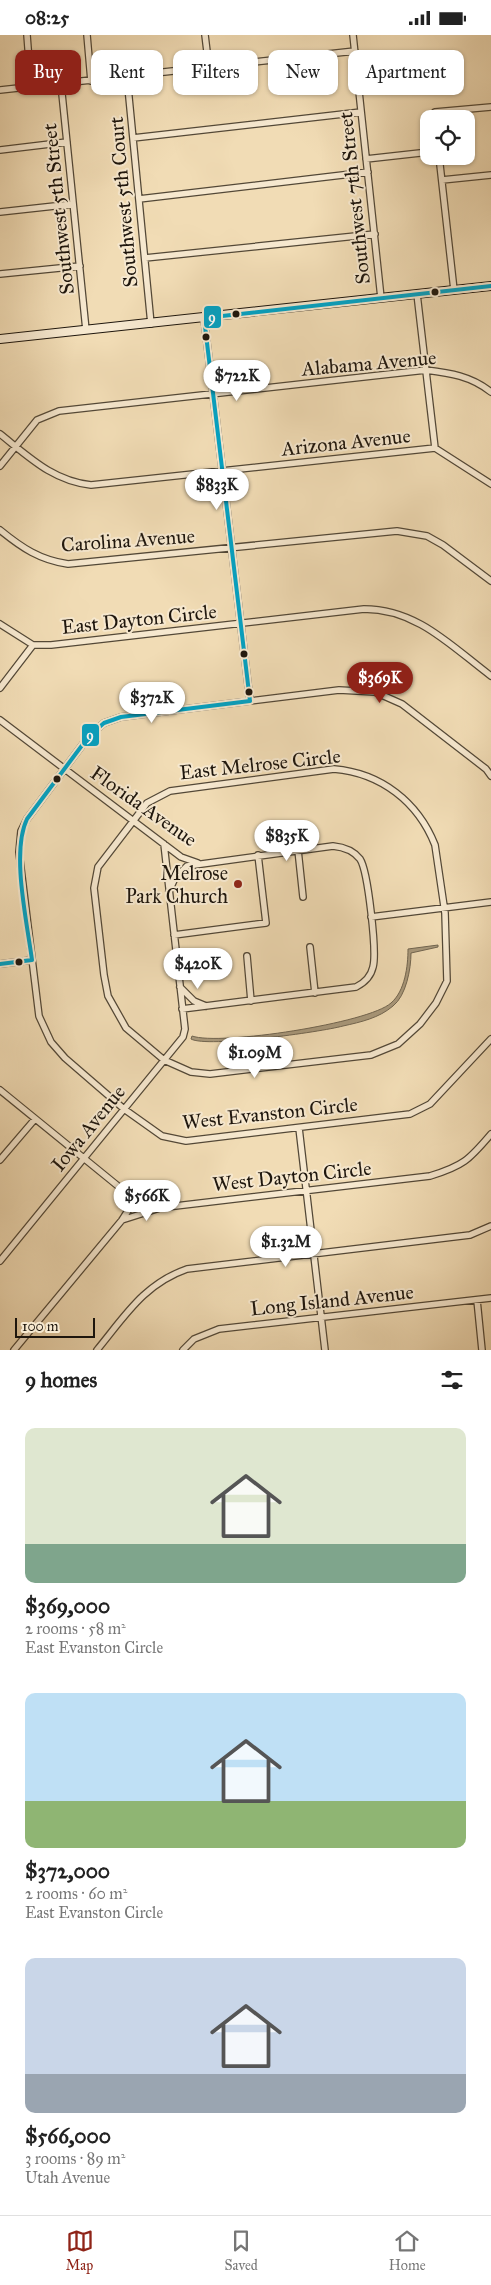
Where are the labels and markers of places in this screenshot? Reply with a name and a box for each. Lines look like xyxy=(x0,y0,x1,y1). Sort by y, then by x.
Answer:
unlabelled marker xyxy=(430,287,440,297)
unlabelled marker xyxy=(231,309,241,319)
unlabelled marker xyxy=(201,332,211,342)
pin: $722K xyxy=(202,359,272,402)
pin: $833K xyxy=(182,469,252,511)
unlabelled marker xyxy=(239,649,249,659)
pin: $369K xyxy=(345,661,415,704)
pin: $372K xyxy=(117,681,187,724)
unlabelled marker xyxy=(244,687,254,697)
unlabelled marker xyxy=(52,774,62,784)
pin: $835K xyxy=(252,819,322,862)
place label: Melrose Park Church xyxy=(125,861,228,908)
marker: Melrose Park Church xyxy=(232,878,244,890)
pin: $420K xyxy=(163,947,233,990)
unlabelled marker xyxy=(14,957,24,967)
pin: $1.09M xyxy=(214,1037,296,1079)
pin: $566K xyxy=(112,1179,182,1222)
pin: $1.32M xyxy=(245,1225,327,1268)

